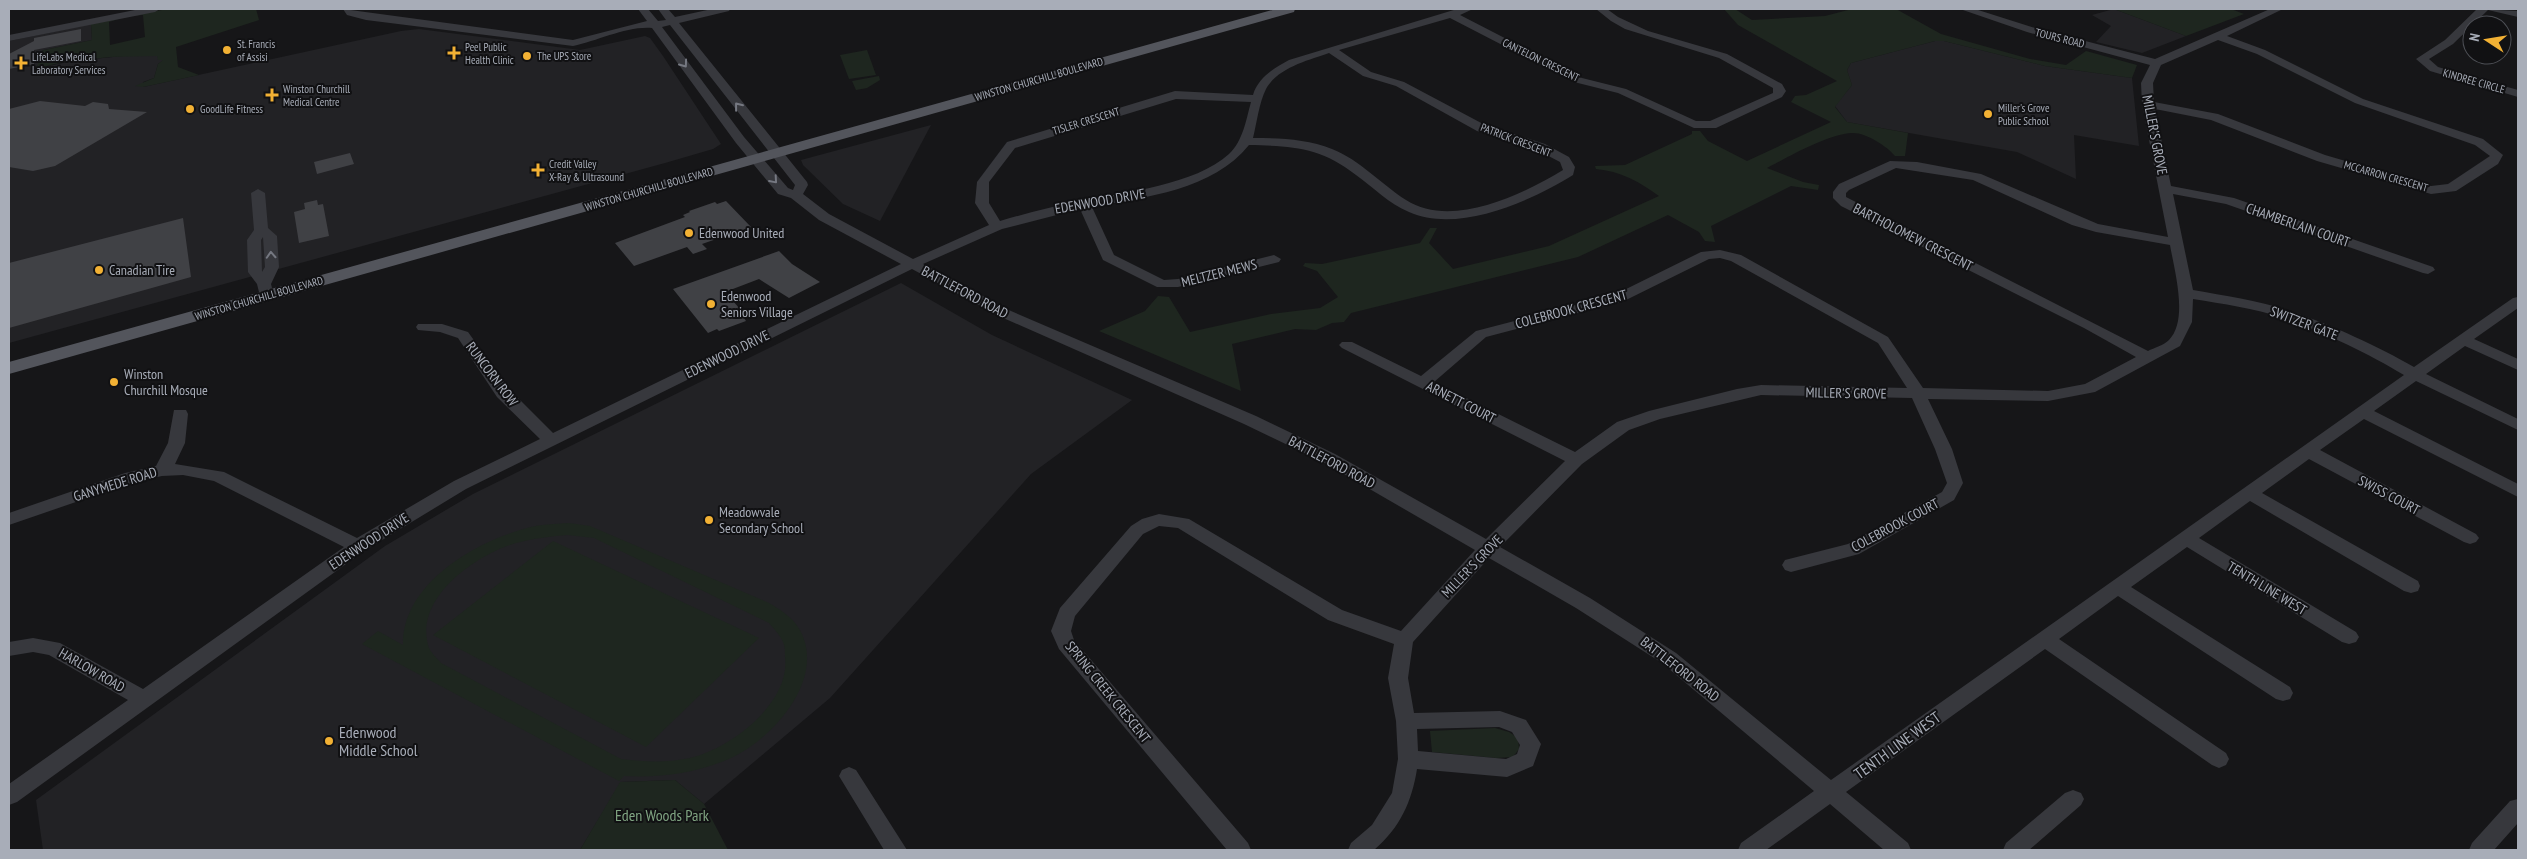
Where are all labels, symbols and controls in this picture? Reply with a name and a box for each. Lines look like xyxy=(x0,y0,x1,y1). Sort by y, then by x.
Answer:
north arrow xyxy=(2462,15,2512,65)
street label: TOURS ROAD xyxy=(2034,25,2086,51)
text: N xyxy=(2465,32,2484,43)
street label: CANTELON CRESCENT xyxy=(1500,35,1582,85)
place label: St. Francis of Assisi xyxy=(237,37,275,64)
place label: Peel Public Health Clinic xyxy=(465,40,514,67)
marker: St. Francis of Assisi xyxy=(221,44,233,56)
marker: Peel Public Health Clinic xyxy=(447,46,461,60)
place label: The UPS Store xyxy=(537,49,592,63)
place label: LifeLabs Medical Laboratory Services xyxy=(32,50,106,77)
marker: The UPS Store xyxy=(521,50,533,62)
street label: WINSTON CHURCHILL BOULEVARD xyxy=(973,54,1105,104)
marker: LifeLabs Medical Laboratory Services xyxy=(14,56,28,70)
one-way arrow xyxy=(679,58,687,67)
street label: KINDREE CIRCLE xyxy=(2441,66,2507,97)
place label: Winston Churchill Medical Centre xyxy=(283,82,351,109)
marker: Winston Churchill Medical Centre xyxy=(265,88,279,102)
street label: MILLER'S GROVE xyxy=(2138,94,2172,176)
place label: Miller's Grove Public School xyxy=(1998,101,2050,128)
place label: GoodLife Fitness xyxy=(200,102,263,116)
one-way arrow xyxy=(735,102,744,112)
marker: GoodLife Fitness xyxy=(184,103,196,115)
street label: TISLER CRESCENT xyxy=(1051,104,1121,138)
marker: Miller's Grove Public School xyxy=(1982,108,1994,120)
street label: PATRICK CRESCENT xyxy=(1479,120,1553,160)
place label: Credit Valley X-Ray & Ultrasound xyxy=(549,157,624,184)
street label: MCCARRON CRESCENT xyxy=(2342,157,2430,195)
marker: Credit Valley X-Ray & Ultrasound xyxy=(531,163,545,177)
street label: WINSTON CHURCHILL BOULEVARD xyxy=(583,164,715,214)
one-way arrow xyxy=(768,175,777,184)
street label: EDENWOOD DRIVE xyxy=(1053,184,1147,218)
street label: BARTHOLOMEW CRESCENT xyxy=(1850,199,1976,275)
street label: CHAMBERLAIN COURT xyxy=(2244,199,2353,251)
place label: Edenwood United xyxy=(699,224,784,242)
marker: Edenwood United xyxy=(683,227,695,239)
one-way arrow xyxy=(266,251,277,259)
street label: MELTZER MEWS xyxy=(1179,255,1259,291)
place label: Canadian Tire xyxy=(109,261,175,279)
street label: BATTLEFORD ROAD xyxy=(919,262,1011,322)
marker: Canadian Tire xyxy=(93,264,105,276)
street label: WINSTON CHURCHILL BOULEVARD xyxy=(193,273,325,323)
street label: COLEBROOK CRESCENT xyxy=(1513,285,1629,333)
place label: Edenwood Seniors Village xyxy=(721,287,793,321)
marker: Edenwood Seniors Village xyxy=(705,298,717,310)
street label: SWITZER GATE xyxy=(2267,302,2341,344)
street label: EDENWOOD DRIVE xyxy=(682,326,772,382)
street label: RUNCORN ROW xyxy=(462,338,522,410)
place label: Winston Churchill Mosque xyxy=(124,365,208,399)
marker: Winston Churchill Mosque xyxy=(108,376,120,388)
street label: ARNETT COURT xyxy=(1423,377,1499,428)
street label: MILLER'S GROVE xyxy=(1805,383,1887,403)
street label: BATTLEFORD ROAD xyxy=(1286,432,1378,492)
street label: GANYMEDE ROAD xyxy=(71,463,159,505)
street label: SWISS COURT xyxy=(2355,471,2423,519)
street label: COLEBROOK COURT xyxy=(1848,494,1943,556)
place label: Meadowvale Secondary School xyxy=(719,503,804,537)
street label: EDENWOOD DRIVE xyxy=(326,509,412,573)
marker: Meadowvale Secondary School xyxy=(703,514,715,526)
street label: MILLER'S GROVE xyxy=(1437,531,1507,601)
street label: TENTH LINE WEST xyxy=(2224,557,2311,619)
street label: BATTLEFORD ROAD xyxy=(1637,633,1723,705)
street label: SPRING CREEK CRESCENT xyxy=(1061,637,1155,747)
street label: HARLOW ROAD xyxy=(56,644,128,696)
street label: TENTH LINE WEST xyxy=(1850,707,1944,783)
place label: Edenwood Middle School xyxy=(339,722,418,760)
marker: Edenwood Middle School xyxy=(323,735,335,747)
park label: Eden Woods Park xyxy=(615,805,710,825)

